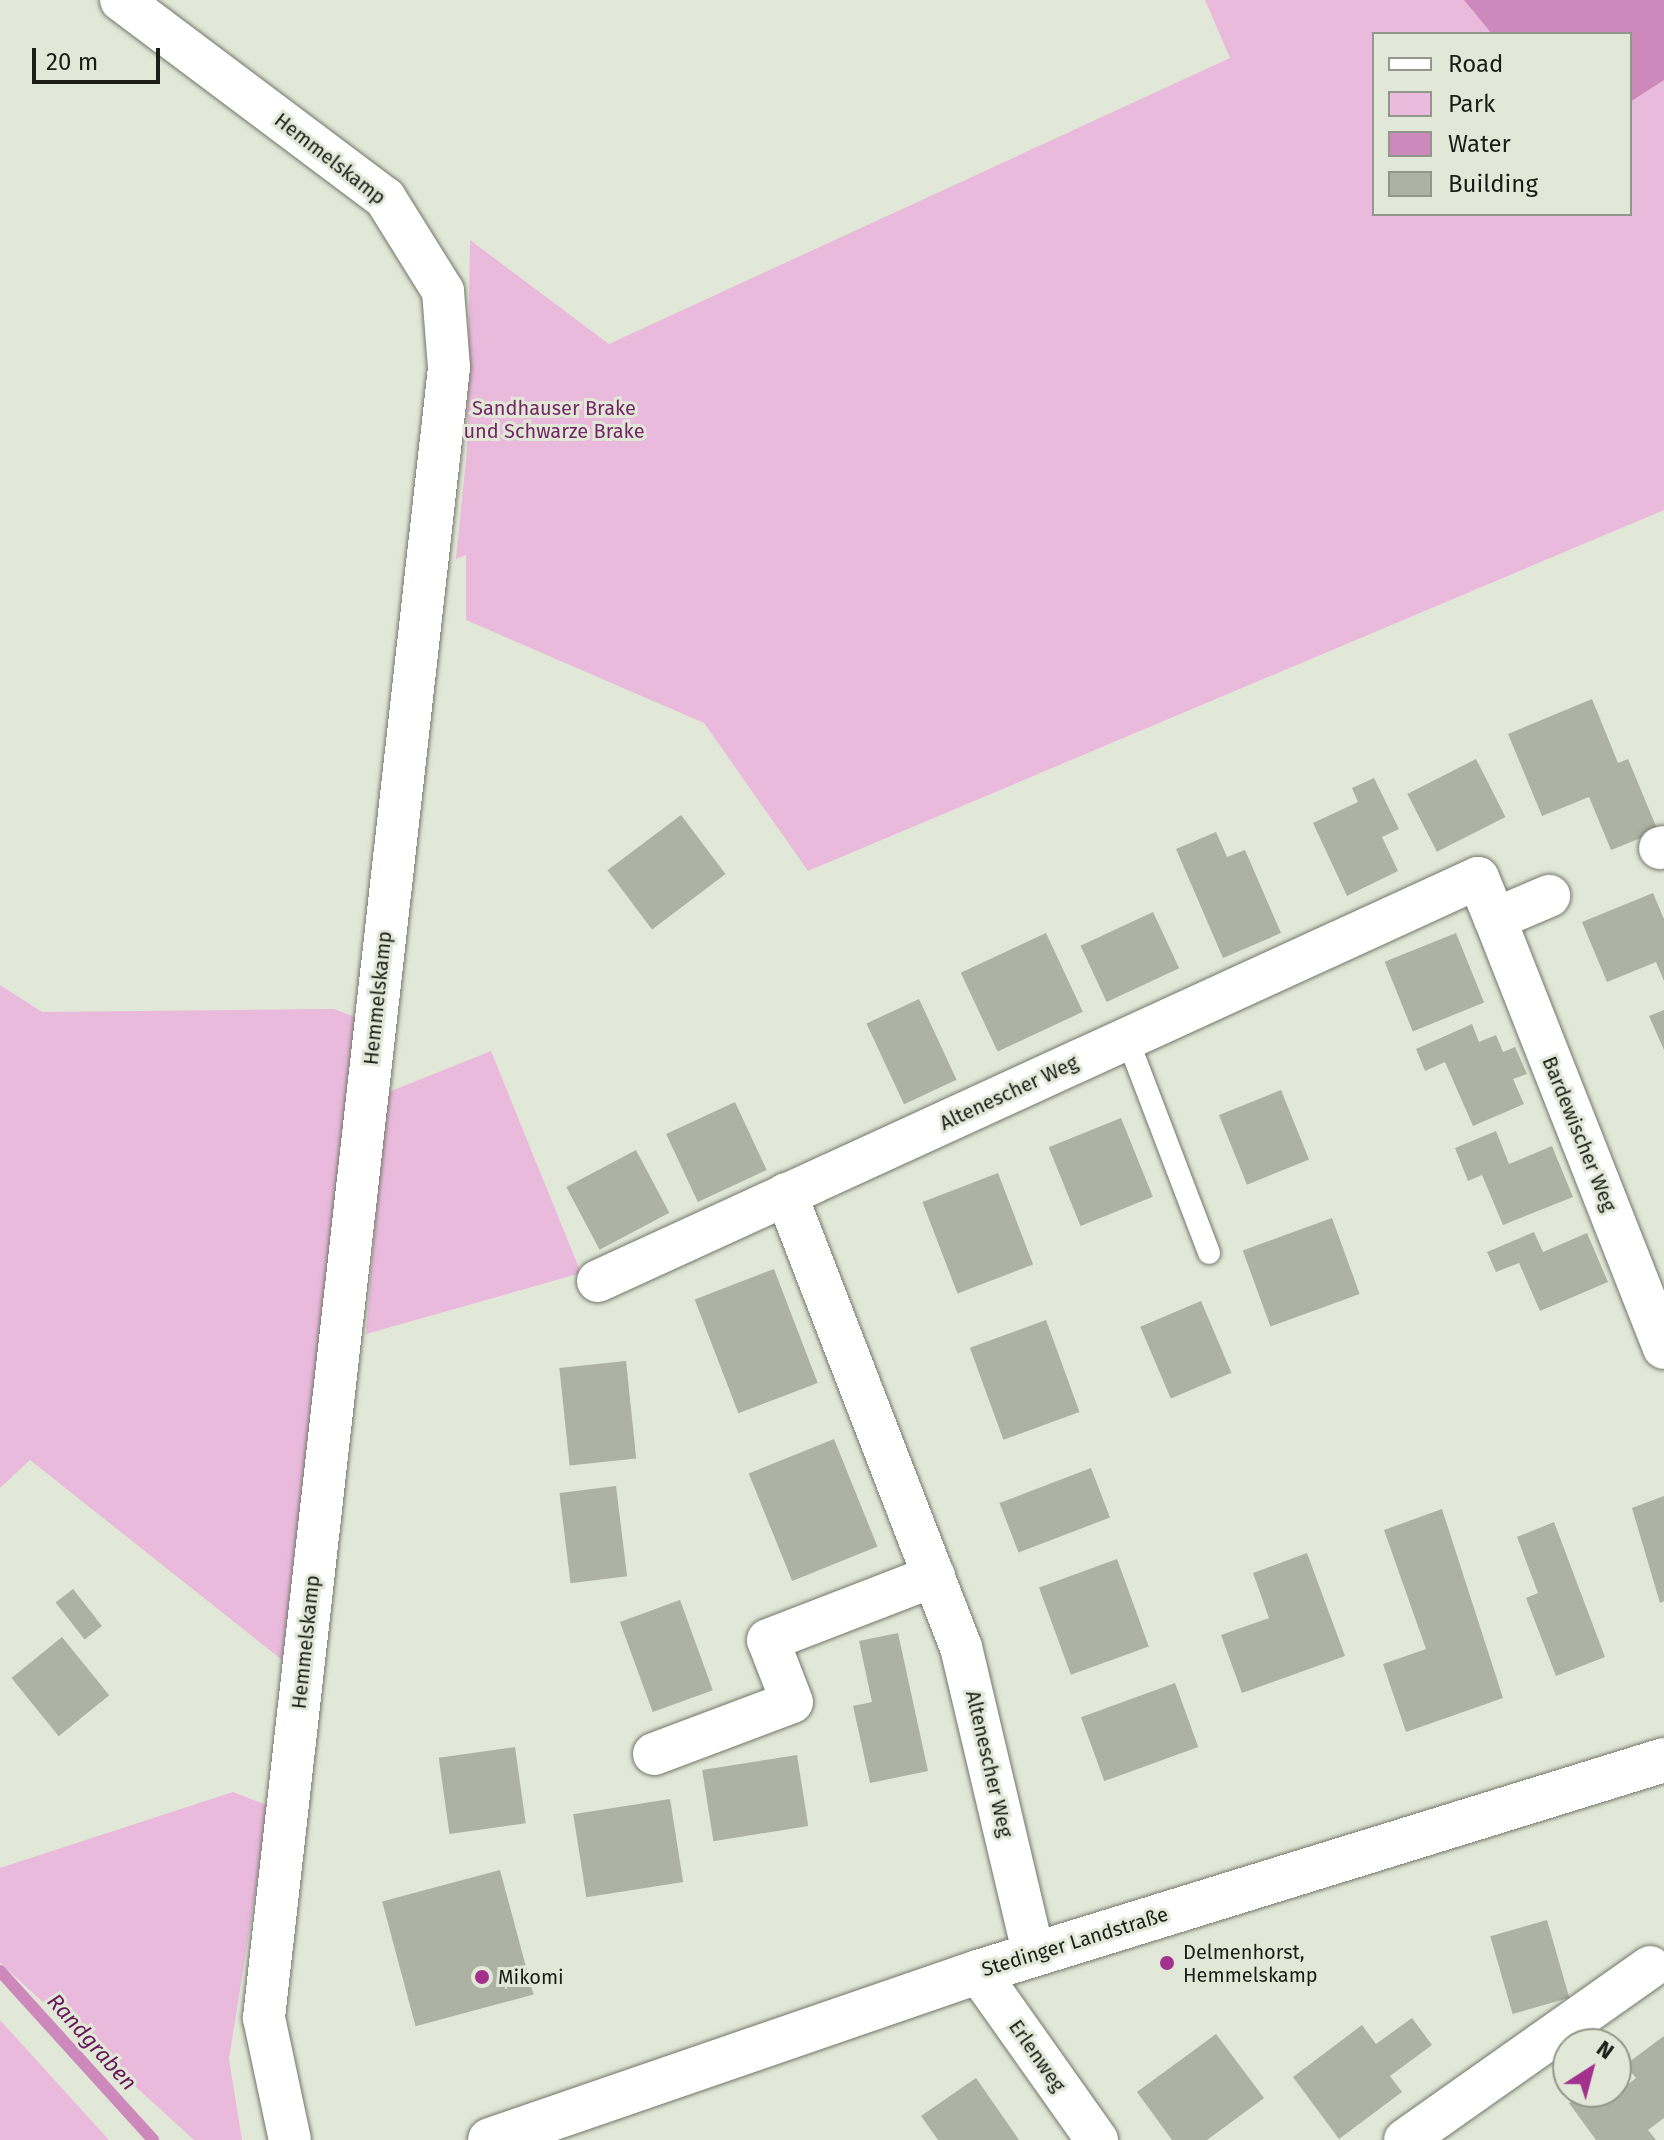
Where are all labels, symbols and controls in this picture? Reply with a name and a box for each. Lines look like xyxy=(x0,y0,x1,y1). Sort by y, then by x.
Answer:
scale bar xyxy=(36,32,164,82)
legend xyxy=(1372,32,1632,216)
text: 20 m xyxy=(46,48,98,76)
text: Road xyxy=(1448,50,1503,78)
text: Park xyxy=(1448,90,1495,118)
street label: Hemmelskamp xyxy=(270,108,390,210)
text: Water xyxy=(1448,130,1511,158)
text: Building xyxy=(1448,170,1538,198)
park label: Sandhauser Brake und Schwarze Brake xyxy=(463,397,645,444)
street label: Hemmelskamp xyxy=(359,930,397,1066)
street label: Altenescher Weg xyxy=(936,1050,1082,1136)
street label: Bardewischer Weg xyxy=(1537,1053,1621,1215)
street label: Hemmelskamp xyxy=(287,1574,325,1710)
street label: Altenescher Weg xyxy=(960,1688,1018,1840)
street label: Stedinger Landstraße xyxy=(979,1902,1171,1982)
place label: Delmenhorst, Hemmelskamp xyxy=(1183,1940,1318,1987)
marker: Delmenhorst, Hemmelskamp xyxy=(1158,1954,1176,1972)
place label: Mikomi xyxy=(498,1965,564,1989)
marker: Mikomi xyxy=(473,1968,491,1986)
water label: Randgraben xyxy=(42,1988,142,2096)
street label: Erlenweg xyxy=(1004,2015,1070,2097)
north arrow xyxy=(1552,2028,1632,2108)
text: N xyxy=(1591,2035,1619,2065)

